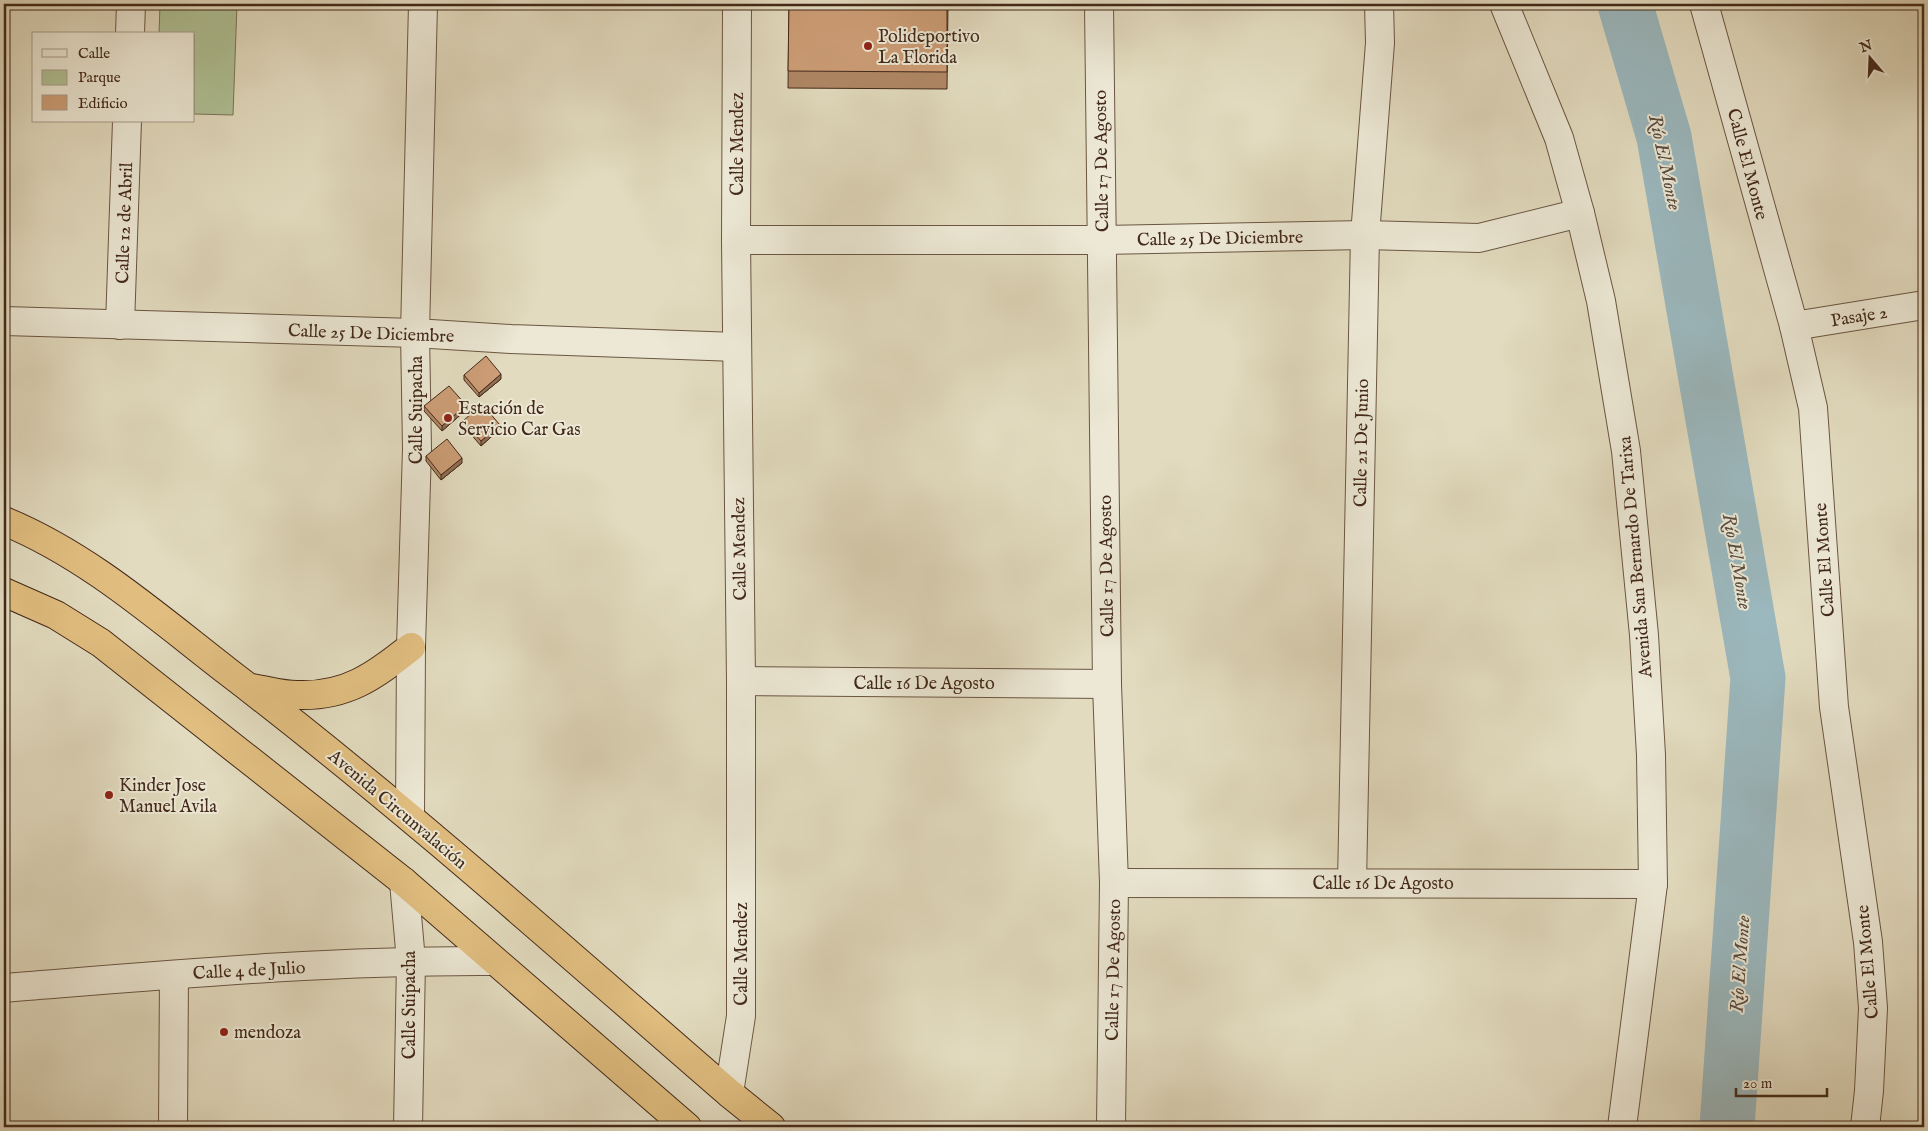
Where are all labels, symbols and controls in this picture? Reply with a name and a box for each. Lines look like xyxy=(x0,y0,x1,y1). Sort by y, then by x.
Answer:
place label: Polideportivo La Florida xyxy=(878,26,980,70)
legend xyxy=(32,32,195,122)
north arrow xyxy=(1846,32,1896,82)
text: N xyxy=(1856,36,1875,57)
marker: Polideportivo La Florida xyxy=(862,40,874,52)
text: Calle xyxy=(78,44,110,63)
text: Parque xyxy=(78,68,121,87)
street label: Calle 17 De Agosto xyxy=(1090,89,1115,232)
street label: Calle Mendez xyxy=(727,92,750,196)
text: Edificio xyxy=(78,94,128,113)
street label: Calle El Monte xyxy=(1721,106,1772,223)
water label: Río El Monte xyxy=(1642,112,1686,213)
street label: Calle 12 de Abril xyxy=(112,162,139,284)
street label: Calle 25 De Diciembre xyxy=(1137,227,1303,252)
street label: Pasaje 2 xyxy=(1829,302,1889,333)
street label: Calle 25 De Diciembre xyxy=(287,320,454,349)
street label: Calle Suipacha xyxy=(406,356,429,464)
street label: Calle 21 De Junio xyxy=(1350,378,1375,507)
place label: Estación de Servicio Car Gas xyxy=(458,398,581,442)
marker: Estación de Servicio Car Gas xyxy=(442,412,454,424)
street label: Avenida San Bernardo De Tarixa xyxy=(1614,435,1659,680)
street label: Calle 17 De Agosto xyxy=(1095,494,1120,637)
street label: Calle Mendez xyxy=(728,497,753,601)
street label: Calle El Monte xyxy=(1810,502,1841,618)
water label: Río El Monte xyxy=(1716,511,1756,612)
street label: Calle 16 De Agosto xyxy=(853,673,995,696)
street label: Avenida Circunvalación xyxy=(322,745,472,875)
place label: Kinder Jose Manuel Avila xyxy=(119,775,217,819)
marker: Kinder Jose Manuel Avila xyxy=(103,789,115,801)
street label: Calle 16 De Agosto xyxy=(1312,873,1454,896)
street label: Calle 17 De Agosto xyxy=(1102,899,1127,1041)
street label: Calle Mendez xyxy=(731,902,754,1006)
street label: Calle El Monte xyxy=(1852,904,1885,1020)
water label: Río El Monte xyxy=(1726,914,1756,1013)
street label: Calle Suipacha xyxy=(399,951,422,1059)
street label: Calle 4 de Julio xyxy=(192,957,306,986)
place label: mendoza xyxy=(234,1022,301,1045)
marker: mendoza xyxy=(218,1026,230,1038)
scale bar xyxy=(1736,1066,1827,1098)
text: 20 m xyxy=(1743,1074,1773,1093)

